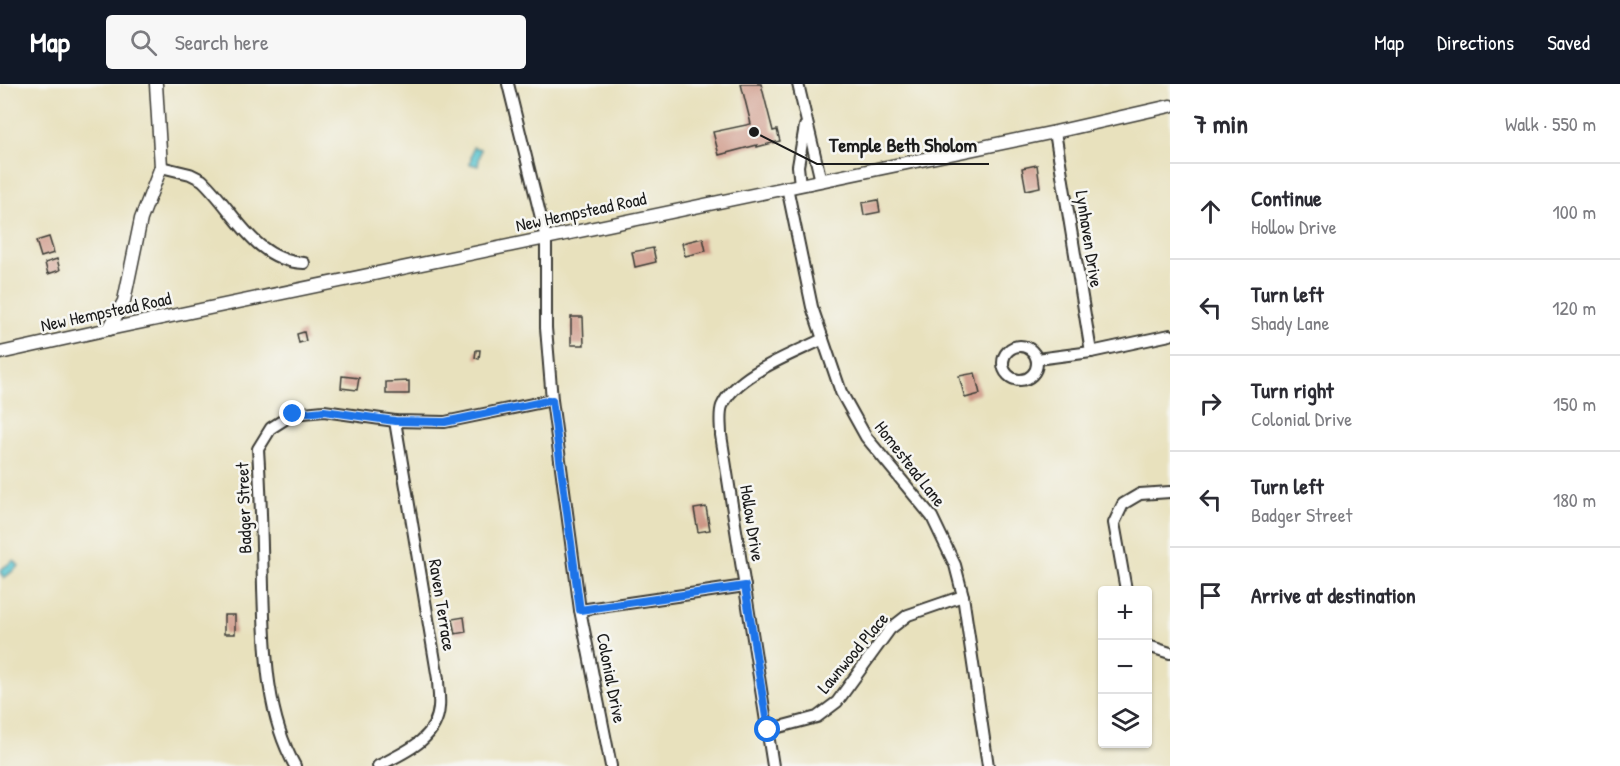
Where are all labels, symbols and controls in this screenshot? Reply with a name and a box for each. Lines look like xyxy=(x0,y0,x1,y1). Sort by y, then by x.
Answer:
search box xyxy=(106,15,526,69)
text: Map xyxy=(30,23,70,61)
icon: search xyxy=(127,26,160,59)
text: Search here xyxy=(175,27,269,57)
text: Map xyxy=(1374,28,1404,57)
text: Directions xyxy=(1437,28,1514,57)
text: Saved xyxy=(1547,28,1590,57)
text: 7 min xyxy=(1194,106,1248,141)
text: Walk · 550 m xyxy=(1505,110,1596,137)
callout: Temple Beth Sholom xyxy=(817,126,989,164)
text: Temple Beth Sholom xyxy=(828,131,977,159)
text: Continue xyxy=(1251,183,1322,213)
street label: New Hempstead Road xyxy=(513,185,648,238)
street label: Lynhaven Drive xyxy=(1070,189,1109,289)
icon: ahead xyxy=(1194,195,1227,228)
text: 100 m xyxy=(1553,198,1596,225)
text: Hollow Drive xyxy=(1251,213,1337,240)
text: Turn left xyxy=(1251,279,1324,309)
street label: New Hempstead Road xyxy=(38,285,173,338)
icon: left xyxy=(1194,291,1227,324)
text: 120 m xyxy=(1552,294,1596,321)
text: Shady Lane xyxy=(1251,309,1330,336)
text: Turn right xyxy=(1251,375,1334,405)
icon: right xyxy=(1194,387,1227,420)
text: 150 m xyxy=(1553,390,1596,417)
route end xyxy=(279,400,305,426)
text: Colonial Drive xyxy=(1251,405,1352,432)
street label: Homestead Lane xyxy=(869,416,952,512)
street label: Badger Street xyxy=(229,461,258,554)
text: Turn left xyxy=(1251,471,1324,501)
street label: Hollow Drive xyxy=(734,483,771,563)
icon: left xyxy=(1194,483,1227,516)
text: 180 m xyxy=(1553,486,1596,513)
text: Badger Street xyxy=(1251,501,1353,528)
street label: Raven Terrace xyxy=(423,557,462,653)
icon: arrive xyxy=(1194,579,1227,612)
text: Arrive at destination xyxy=(1251,580,1416,610)
map controls xyxy=(1098,586,1152,748)
button: + xyxy=(1098,586,1152,640)
street label: Lawnwood Place xyxy=(811,607,894,699)
street label: Colonial Drive xyxy=(591,631,632,725)
button: − xyxy=(1098,640,1152,694)
button: layers xyxy=(1098,694,1152,748)
route start xyxy=(754,716,780,742)

